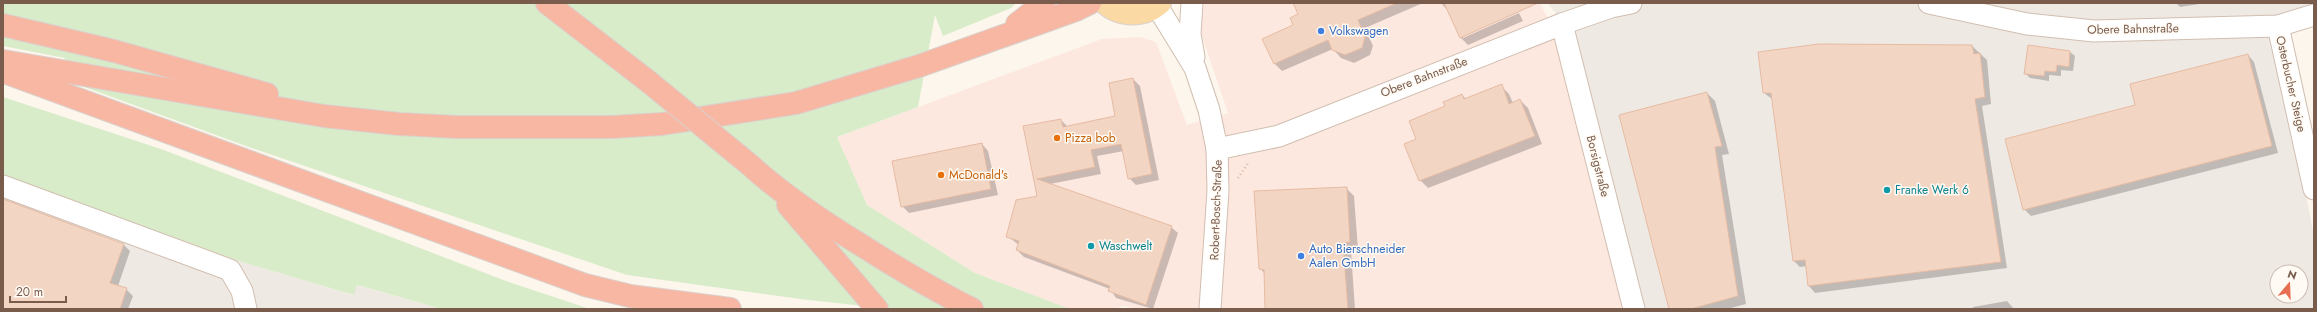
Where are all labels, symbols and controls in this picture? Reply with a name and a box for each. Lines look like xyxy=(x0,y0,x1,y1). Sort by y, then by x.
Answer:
street label: Obere Bahnstraße xyxy=(2087,19,2179,39)
place label: Volkswagen xyxy=(1329,22,1389,40)
marker: Volkswagen xyxy=(1316,26,1326,36)
street label: Osterbucher Steige xyxy=(2271,34,2311,134)
street label: Obere Bahnstraße xyxy=(1378,52,1470,102)
place label: Pizza bob xyxy=(1065,129,1116,147)
marker: Pizza bob xyxy=(1052,133,1062,143)
street label: Borsigstraße xyxy=(1582,133,1614,199)
street label: Robert-Bosch-Straße xyxy=(1205,159,1227,261)
place label: McDonald's xyxy=(949,166,1008,184)
marker: McDonald's xyxy=(936,170,946,180)
place label: Franke Werk 6 xyxy=(1895,181,1969,199)
marker: Franke Werk 6 xyxy=(1882,185,1892,195)
place label: Waschwelt xyxy=(1099,237,1152,255)
place label: Auto Bierschneider Aalen GmbH xyxy=(1309,240,1407,272)
marker: Waschwelt xyxy=(1086,241,1096,251)
marker: Auto Bierschneider Aalen GmbH xyxy=(1296,251,1306,261)
north arrow xyxy=(2269,264,2309,304)
text: N xyxy=(2286,266,2299,284)
scale bar xyxy=(10,278,66,304)
text: 20 m xyxy=(16,283,43,301)

